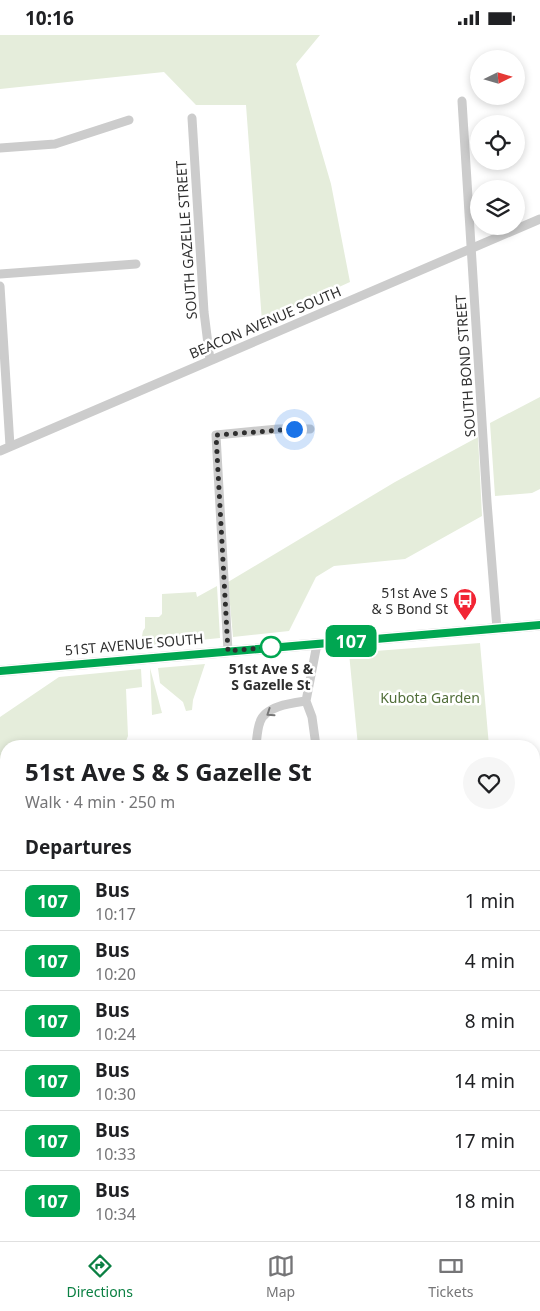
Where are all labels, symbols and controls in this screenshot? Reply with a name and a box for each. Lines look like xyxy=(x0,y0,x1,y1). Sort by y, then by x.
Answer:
text: 10:16 xyxy=(25,5,74,31)
north arrow xyxy=(470,50,525,105)
map controls xyxy=(470,50,525,235)
button: locate xyxy=(470,115,525,170)
street label: SOUTH GAZELLE STREET xyxy=(171,160,201,320)
button: layers xyxy=(470,180,525,235)
street label: BEACON AVENUE SOUTH xyxy=(186,281,344,363)
street label: SOUTH BOND STREET xyxy=(451,294,479,438)
your location xyxy=(282,417,307,442)
place label: 51st Ave S & S Bond St xyxy=(372,583,448,618)
bus stop icon: 51st Ave S & S Bond St xyxy=(452,587,478,621)
line badge: 107 xyxy=(322,625,380,657)
street label: 51ST AVENUE SOUTH xyxy=(64,628,204,660)
text: 107 xyxy=(336,629,366,653)
marker: 51st Ave S & S Gazelle St xyxy=(260,636,282,658)
place label: 51st Ave S & S Gazelle St xyxy=(229,659,314,694)
park label: Kubota Garden xyxy=(380,688,480,707)
one-way arrow xyxy=(266,706,275,716)
text: 51st Ave S & S Gazelle St xyxy=(25,755,312,788)
button: heart xyxy=(463,757,515,809)
text: Walk · 4 min · 250 m xyxy=(25,791,175,813)
text: Departures xyxy=(25,834,132,860)
text: Bus xyxy=(95,877,130,903)
text: 1 min xyxy=(465,888,515,914)
text: 107 xyxy=(37,889,68,913)
text: 10:17 xyxy=(95,903,136,925)
text: Bus xyxy=(95,937,130,963)
text: 4 min xyxy=(465,948,515,974)
text: 107 xyxy=(37,949,68,973)
text: 10:20 xyxy=(95,963,136,985)
text: Bus xyxy=(95,997,130,1023)
text: 8 min xyxy=(465,1008,515,1034)
text: 107 xyxy=(37,1009,68,1033)
text: 10:24 xyxy=(95,1023,136,1045)
text: Bus xyxy=(95,1057,130,1083)
text: 14 min xyxy=(454,1068,515,1094)
text: 107 xyxy=(37,1069,68,1093)
text: 10:30 xyxy=(95,1083,136,1105)
text: Bus xyxy=(95,1117,130,1143)
text: 17 min xyxy=(454,1128,515,1154)
text: 107 xyxy=(37,1129,68,1153)
text: 10:33 xyxy=(95,1143,136,1165)
text: Bus xyxy=(95,1177,130,1203)
text: 18 min xyxy=(454,1188,515,1214)
text: 107 xyxy=(37,1189,68,1213)
text: 10:34 xyxy=(95,1203,136,1225)
tab: Directions xyxy=(67,1252,133,1301)
tab: Map xyxy=(266,1252,295,1301)
tab: Tickets xyxy=(428,1252,473,1301)

